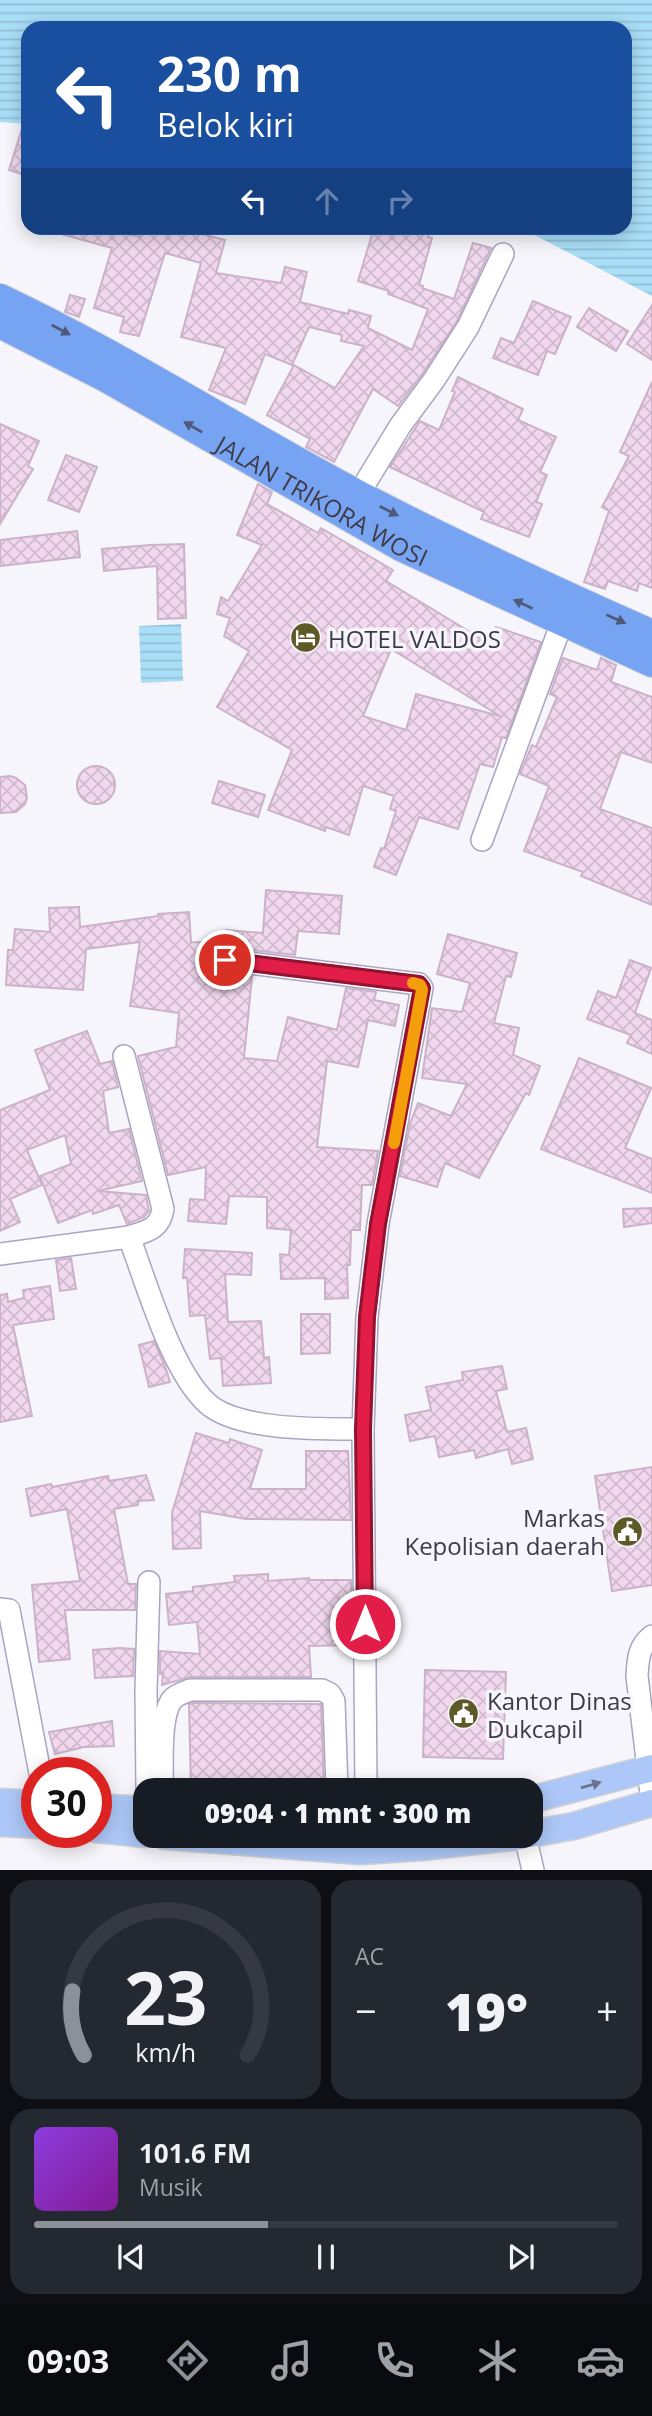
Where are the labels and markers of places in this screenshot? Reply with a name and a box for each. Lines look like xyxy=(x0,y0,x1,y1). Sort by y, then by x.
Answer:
hotel icon: HOTEL VALDOS xyxy=(288,621,322,655)
place label: HOTEL VALDOS xyxy=(328,622,501,655)
pin xyxy=(195,930,255,990)
place label: Markas Kepolisian daerah xyxy=(404,1501,605,1562)
public building icon: Markas Kepolisian daerah xyxy=(611,1514,645,1548)
place label: Kantor Dinas Dukcapil xyxy=(487,1684,632,1745)
public building icon: Kantor Dinas Dukcapil xyxy=(447,1697,481,1731)

